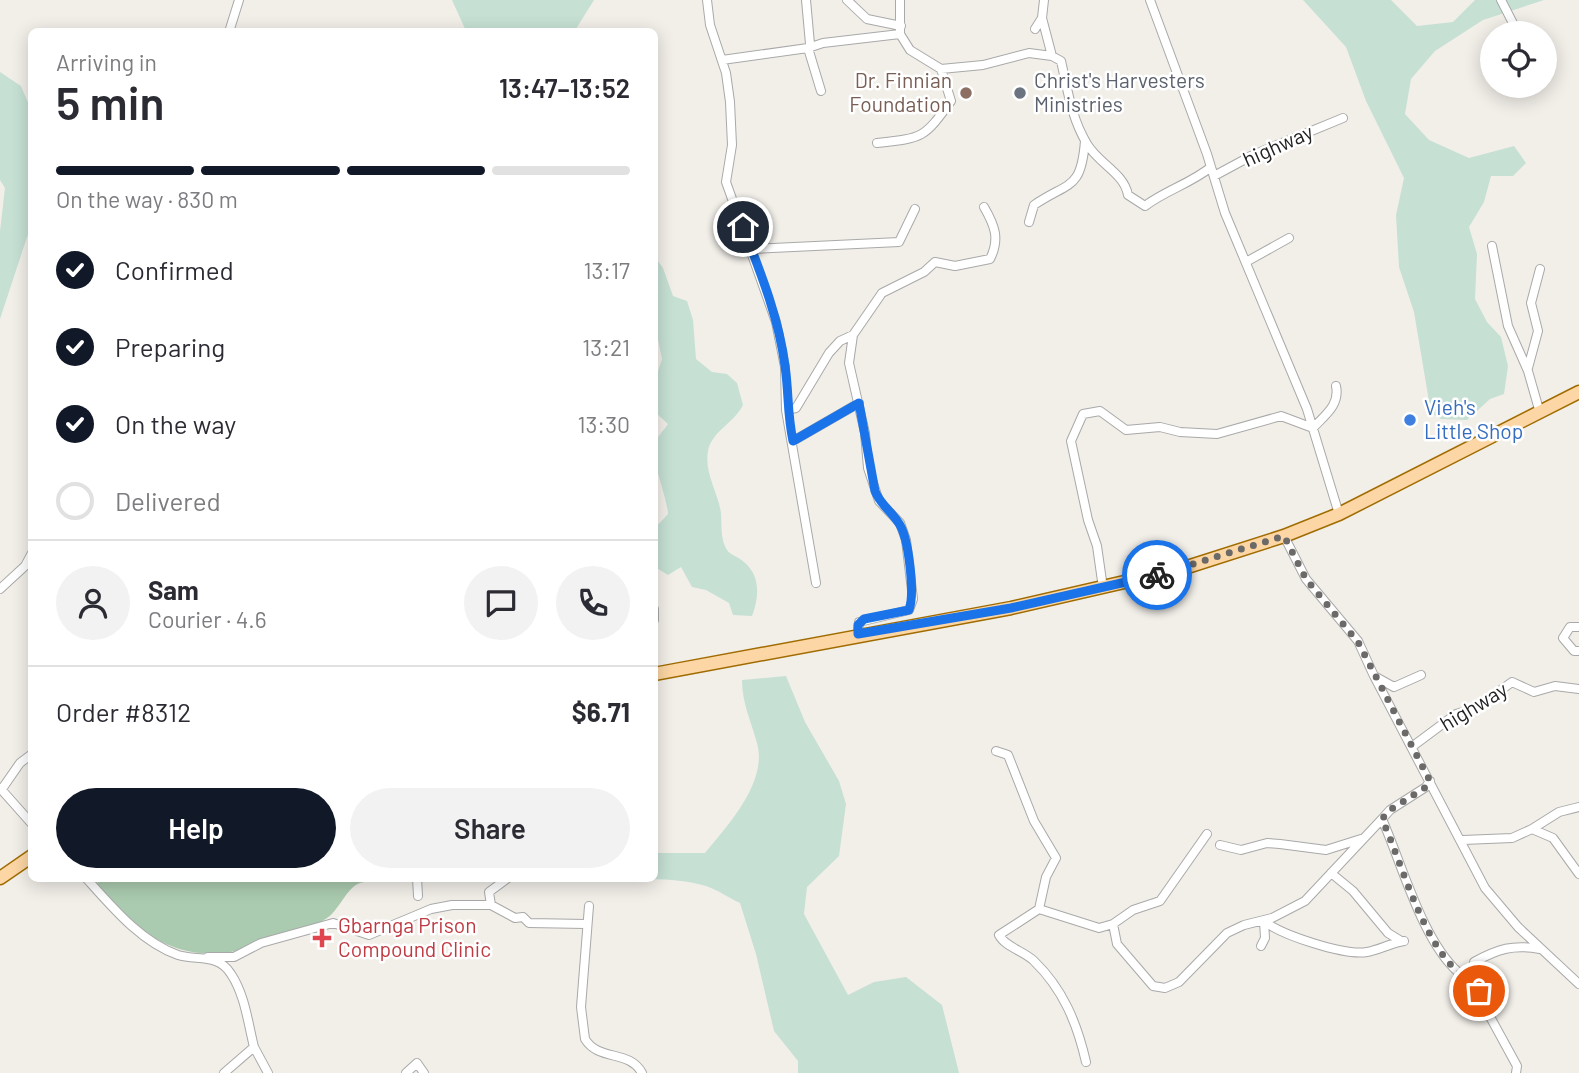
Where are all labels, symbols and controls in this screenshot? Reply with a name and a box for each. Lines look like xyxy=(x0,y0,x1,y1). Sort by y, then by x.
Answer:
map controls xyxy=(1480,21,1557,98)
button: locate xyxy=(1480,21,1557,98)
text: Arriving in xyxy=(56,48,157,76)
place label: Dr. Finnian Foundation xyxy=(849,67,952,116)
place label: Christ's Harvesters Ministries xyxy=(1034,67,1205,116)
text: 13:47–13:52 xyxy=(499,72,630,103)
text: 5 min xyxy=(56,74,164,129)
marker: Dr. Finnian Foundation xyxy=(958,85,974,101)
marker: Christ's Harvesters Ministries xyxy=(1012,85,1028,101)
street label: highway xyxy=(1238,118,1317,171)
text: On the way · 830 m xyxy=(56,185,238,213)
pin xyxy=(713,197,773,257)
icon: home xyxy=(724,208,762,246)
icon: check xyxy=(56,251,94,289)
text: Confirmed xyxy=(115,254,234,285)
text: 13:17 xyxy=(583,256,630,284)
icon: check xyxy=(56,328,94,366)
text: Preparing xyxy=(115,331,225,362)
text: 13:21 xyxy=(582,333,630,361)
place label: Vieh's Little Shop xyxy=(1424,394,1523,443)
icon: check xyxy=(56,405,94,443)
text: On the way xyxy=(115,408,236,439)
text: 13:30 xyxy=(577,410,630,438)
marker: Vieh's Little Shop xyxy=(1402,412,1418,428)
text: Delivered xyxy=(115,485,221,516)
courier xyxy=(1122,540,1192,610)
icon: bike xyxy=(1138,556,1176,594)
button: person xyxy=(56,566,130,640)
button: chat xyxy=(464,566,538,640)
button: phone xyxy=(556,566,630,640)
text: Sam xyxy=(148,574,199,605)
text: Courier · 4.6 xyxy=(148,605,267,633)
street label: highway xyxy=(1435,676,1512,736)
text: Order #8312 xyxy=(56,696,191,727)
text: $6.71 xyxy=(572,696,630,727)
button: Help xyxy=(56,788,336,868)
button: Share xyxy=(350,788,630,868)
place label: Gbarnga Prison Compound Clinic xyxy=(338,912,491,961)
marker: Gbarnga Prison Compound Clinic xyxy=(312,928,332,948)
pin xyxy=(1449,961,1509,1021)
icon: bag xyxy=(1460,972,1498,1010)

